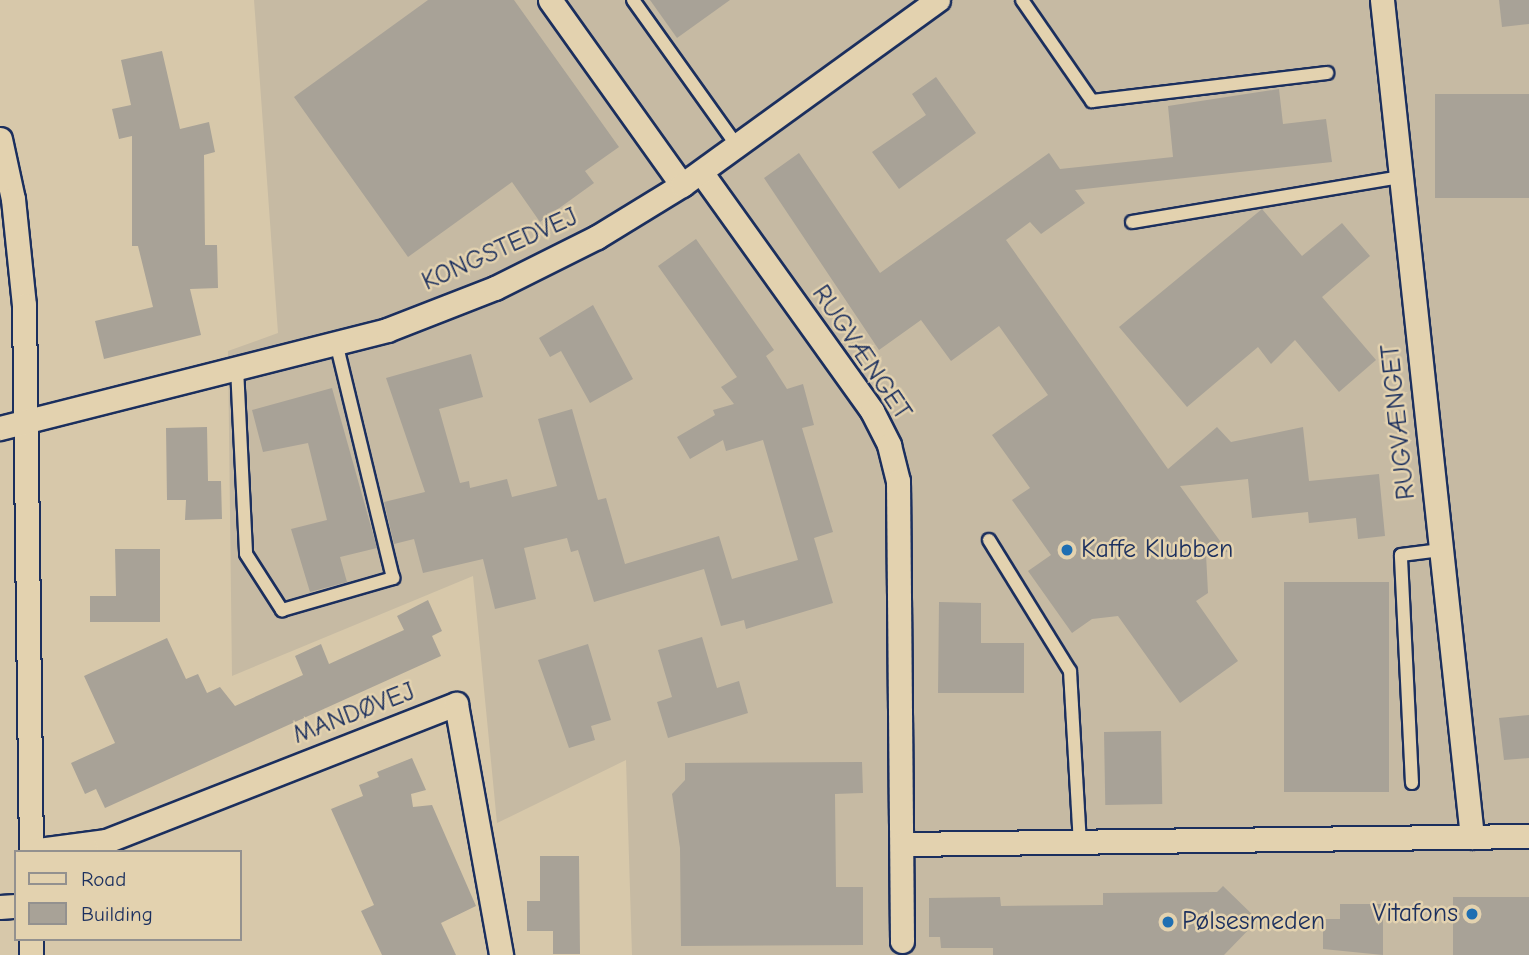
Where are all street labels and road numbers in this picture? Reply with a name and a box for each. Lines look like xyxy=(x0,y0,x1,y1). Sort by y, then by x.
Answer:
street label: KONGSTEDVEJ xyxy=(417,202,583,298)
street label: RUGVÆNGET xyxy=(804,280,918,426)
street label: RUGVÆNGET xyxy=(1375,343,1423,501)
street label: MANDØVEJ xyxy=(289,677,419,751)

